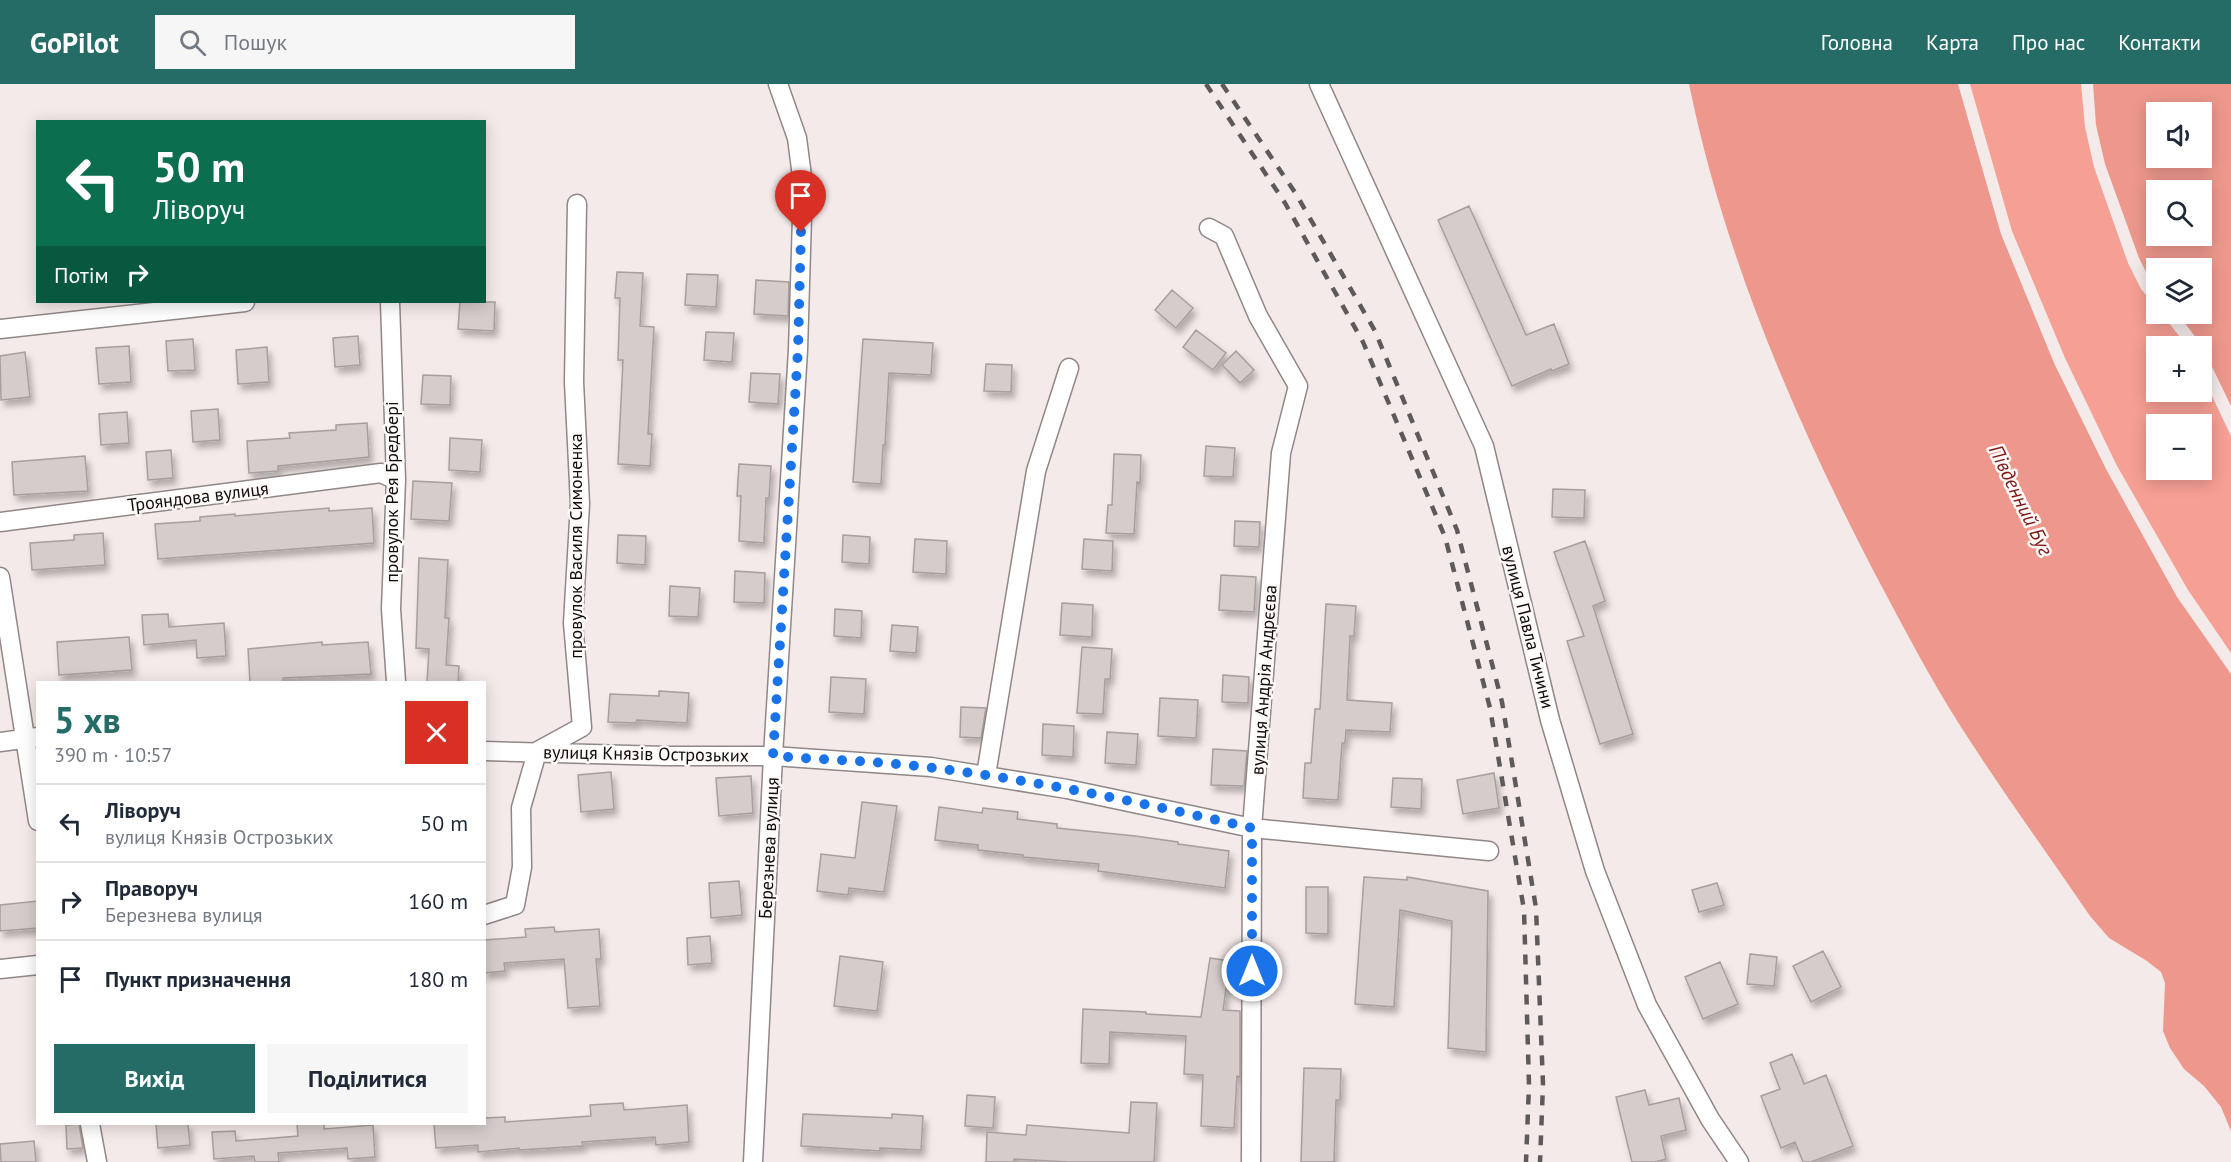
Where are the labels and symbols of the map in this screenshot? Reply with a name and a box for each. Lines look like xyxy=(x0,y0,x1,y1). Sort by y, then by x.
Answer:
pin xyxy=(775,170,826,232)
street label: провулок Рея Бредбері xyxy=(380,401,403,583)
street label: провулок Василя Симоненка xyxy=(564,433,587,659)
water label: Південний Буг xyxy=(1983,440,2059,560)
street label: Трояндова вулиця xyxy=(126,476,270,517)
street label: вулиця Павла Тичини xyxy=(1497,543,1560,711)
street label: вулиця Андрія Андрєєва xyxy=(1245,584,1282,776)
street label: вулиця Князів Острозьких xyxy=(543,740,749,767)
street label: Березнева вулиця xyxy=(753,777,784,919)
position arrow xyxy=(1220,939,1284,1003)

